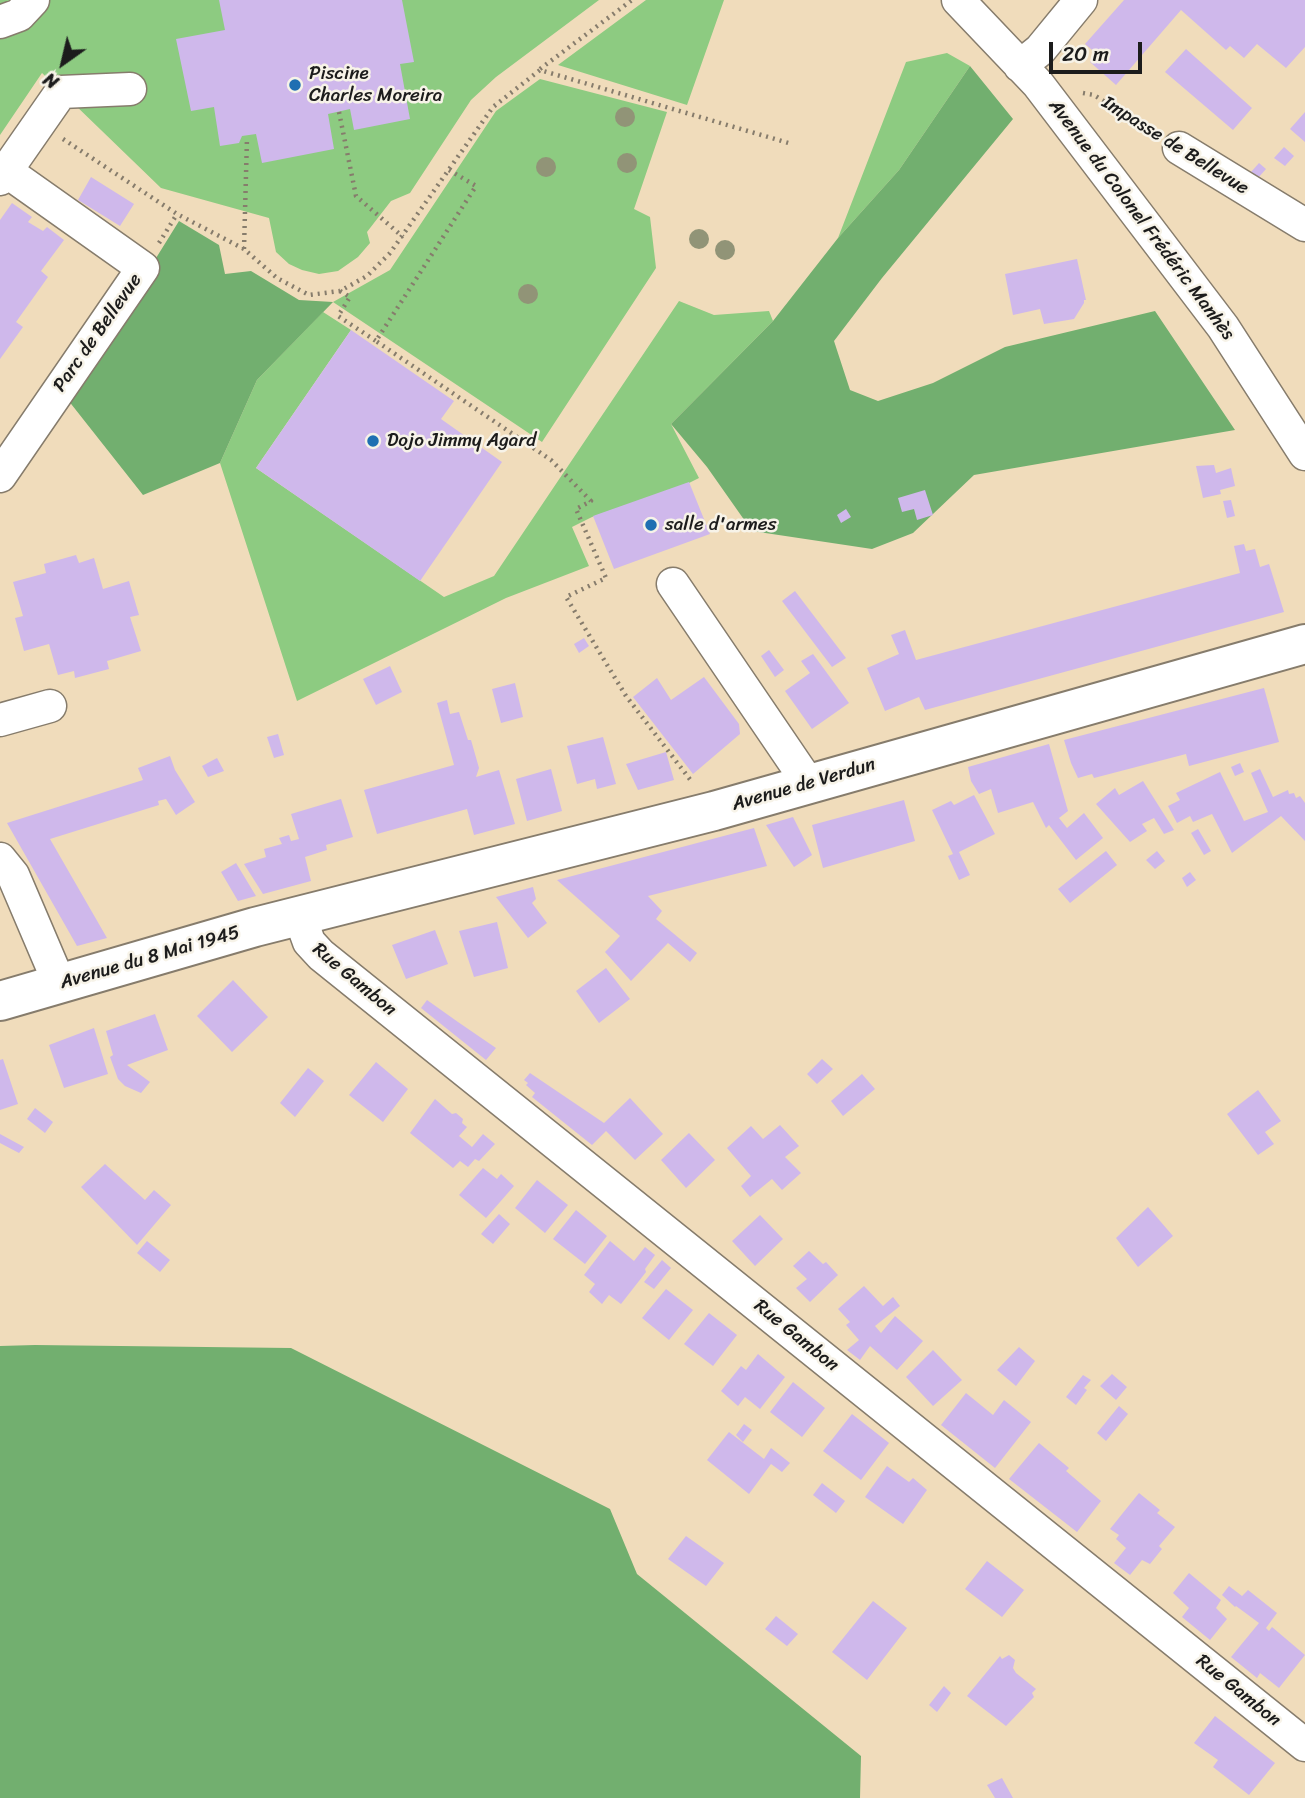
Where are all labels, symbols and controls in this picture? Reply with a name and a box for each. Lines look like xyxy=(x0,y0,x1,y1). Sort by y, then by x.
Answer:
north arrow xyxy=(28,28,98,98)
scale bar xyxy=(1053,28,1146,72)
text: 20 m xyxy=(1062,35,1109,73)
text: N xyxy=(36,63,66,98)
place label: Piscine Charles Moreira xyxy=(309,63,442,107)
marker: Piscine Charles Moreira xyxy=(287,77,303,93)
street label: Impasse de Bellevue xyxy=(1097,92,1253,200)
street label: Avenue du Colonel Frédéric Manhès xyxy=(1043,95,1239,345)
street label: Parc de Bellevue xyxy=(49,269,147,397)
place label: Dojo Jimmy Agard xyxy=(387,430,536,452)
marker: Dojo Jimmy Agard xyxy=(365,433,381,449)
place label: salle d'armes xyxy=(665,514,776,536)
marker: salle d'armes xyxy=(643,517,659,533)
street label: Avenue de Verdun xyxy=(730,754,878,816)
street label: Avenue du 8 Mai 1945 xyxy=(58,921,242,995)
street label: Rue Gambon xyxy=(307,938,401,1022)
street label: Rue Gambon xyxy=(749,1295,843,1377)
street label: Rue Gambon xyxy=(1191,1650,1285,1732)

